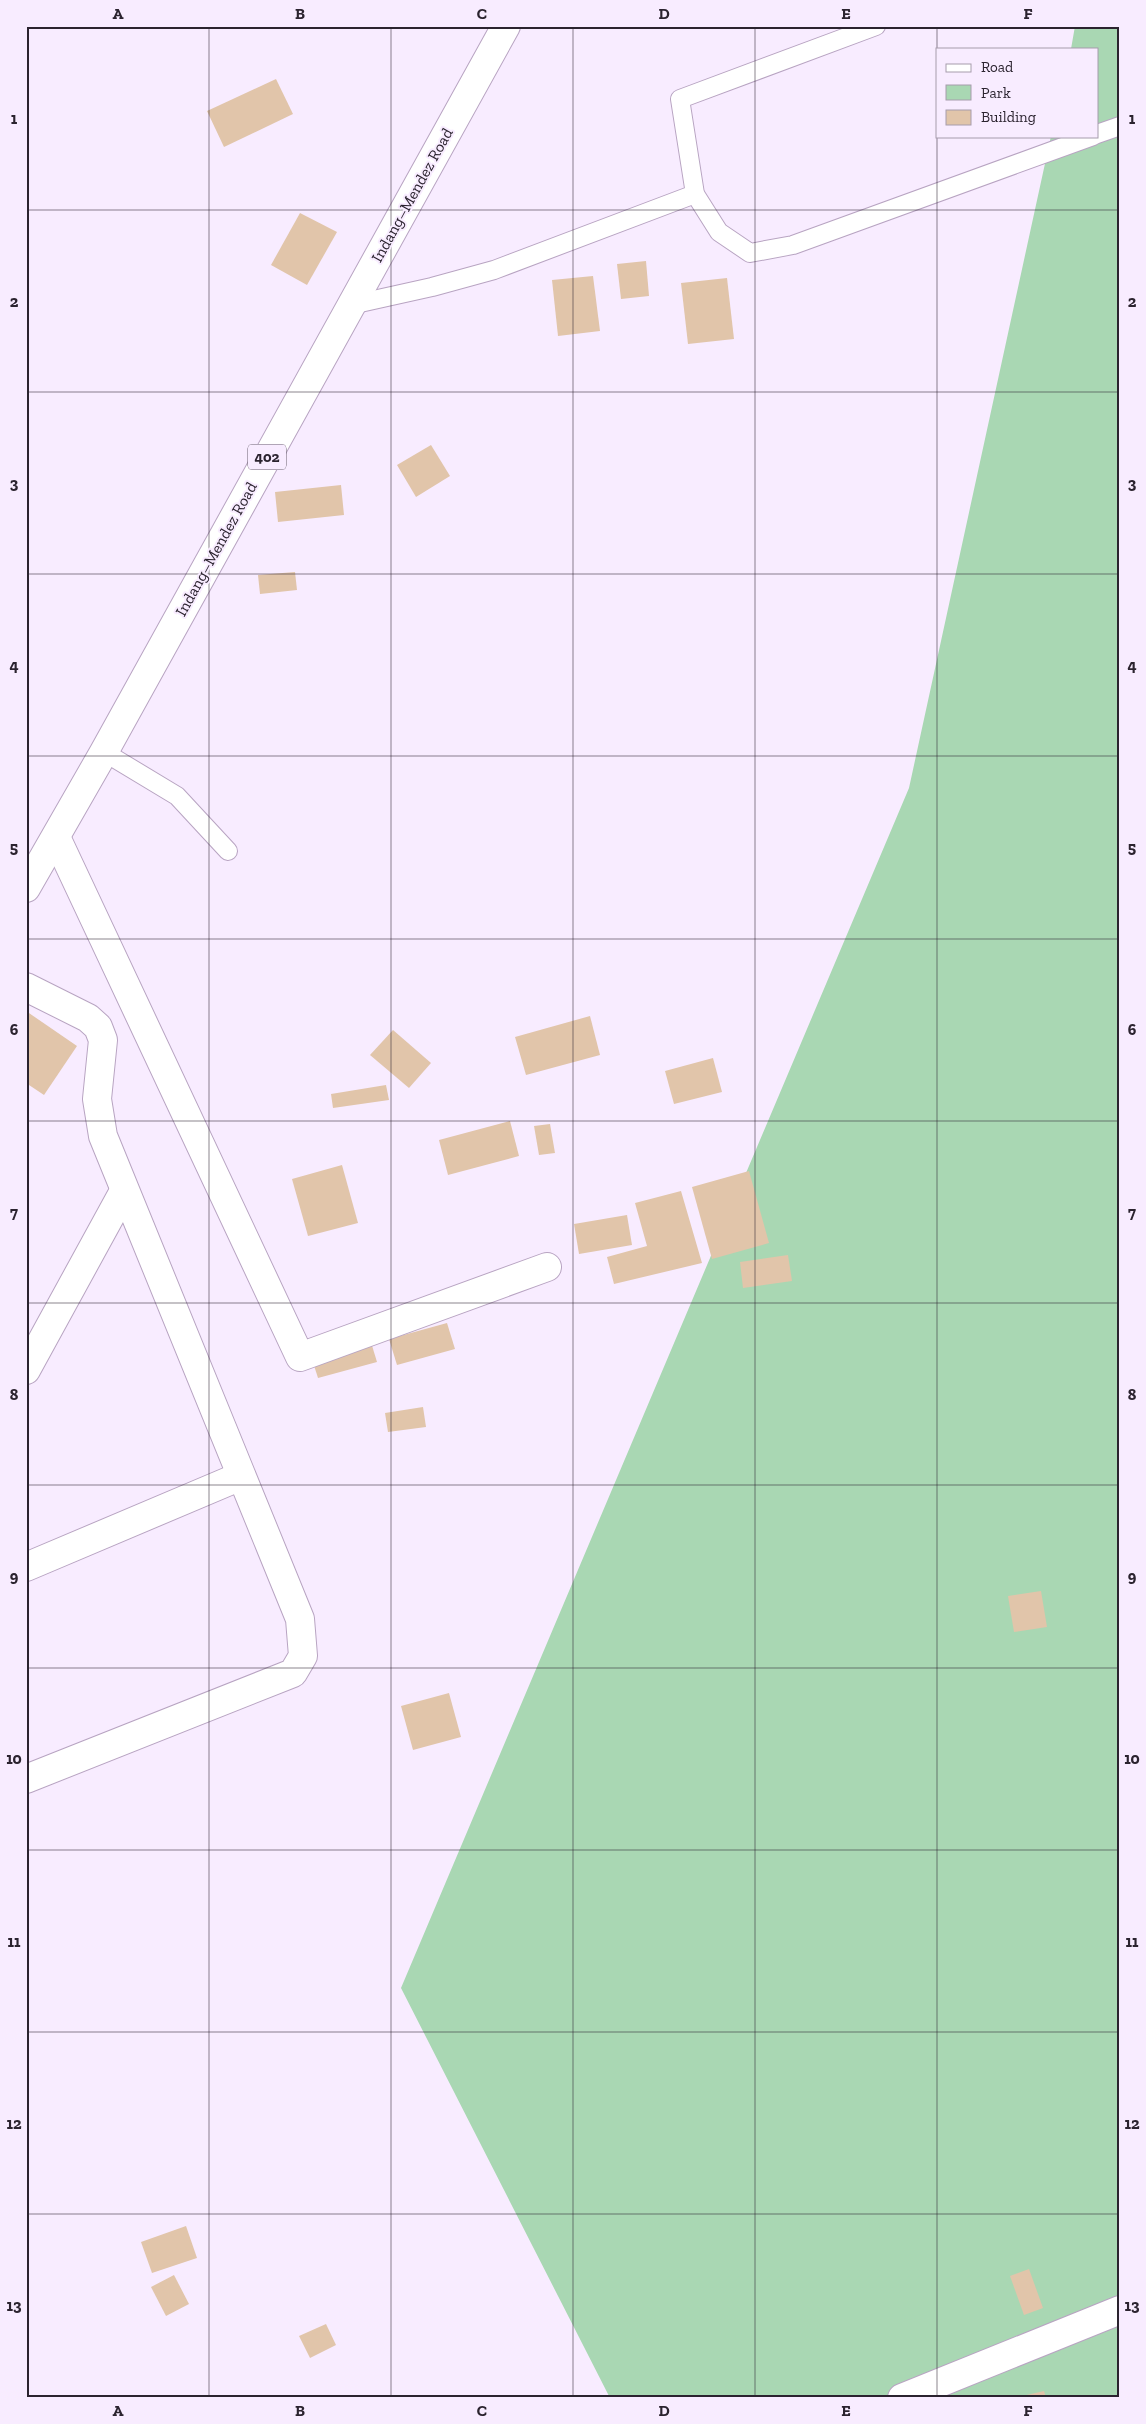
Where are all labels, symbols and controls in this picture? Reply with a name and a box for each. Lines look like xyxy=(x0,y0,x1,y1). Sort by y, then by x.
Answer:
text: A xyxy=(113,4,124,23)
text: B xyxy=(295,4,305,23)
text: C xyxy=(477,4,487,23)
text: D xyxy=(658,4,670,23)
text: E xyxy=(841,4,851,23)
text: F xyxy=(1023,4,1033,23)
legend xyxy=(936,48,1098,138)
text: Road xyxy=(981,58,1014,76)
text: Park xyxy=(981,84,1011,102)
text: Building xyxy=(981,108,1036,126)
text: 1 xyxy=(11,109,18,128)
text: 1 xyxy=(1129,109,1136,128)
street label: Indang–Mendez Road xyxy=(367,124,457,265)
text: 2 xyxy=(10,292,19,311)
text: 2 xyxy=(1128,292,1137,311)
road number: 402 xyxy=(248,444,286,470)
text: 3 xyxy=(10,474,19,493)
text: 3 xyxy=(1128,474,1137,493)
street label: Indang–Mendez Road xyxy=(171,478,261,619)
text: 4 xyxy=(9,656,19,675)
text: 4 xyxy=(1127,656,1137,675)
text: 5 xyxy=(10,838,18,857)
text: 5 xyxy=(1128,838,1136,857)
text: 6 xyxy=(10,1020,19,1039)
text: 6 xyxy=(1128,1020,1137,1039)
text: 7 xyxy=(10,1203,18,1222)
text: 7 xyxy=(1128,1203,1136,1222)
text: 8 xyxy=(10,1385,19,1404)
text: 8 xyxy=(1128,1385,1137,1404)
text: 9 xyxy=(10,1567,19,1586)
text: 9 xyxy=(1128,1567,1137,1586)
text: 10 xyxy=(6,1749,22,1768)
text: 10 xyxy=(1124,1749,1140,1768)
text: 11 xyxy=(8,1932,21,1951)
text: 11 xyxy=(1126,1932,1139,1951)
text: 12 xyxy=(6,2114,22,2133)
text: 12 xyxy=(1124,2114,1140,2133)
text: 13 xyxy=(7,2296,22,2315)
text: 13 xyxy=(1125,2296,1140,2315)
text: A xyxy=(113,2401,124,2420)
text: B xyxy=(295,2401,305,2420)
text: C xyxy=(477,2401,487,2420)
text: D xyxy=(658,2401,670,2420)
text: E xyxy=(841,2401,851,2420)
text: F xyxy=(1023,2401,1033,2420)

